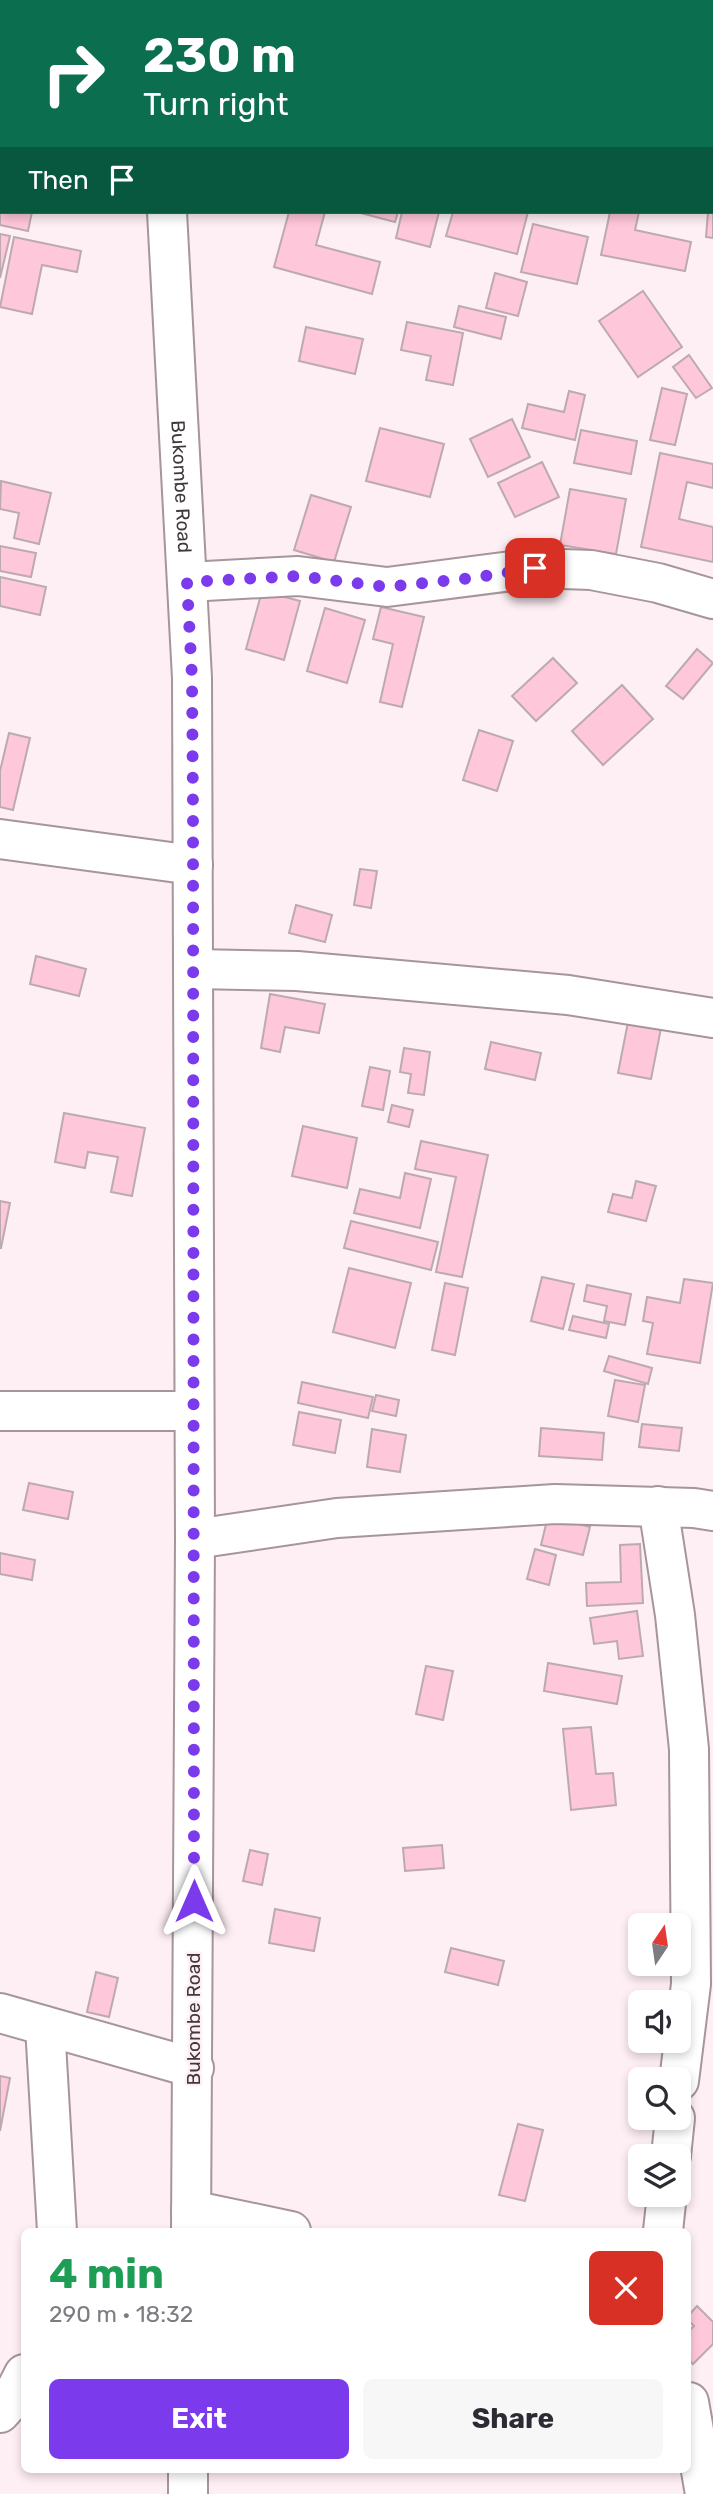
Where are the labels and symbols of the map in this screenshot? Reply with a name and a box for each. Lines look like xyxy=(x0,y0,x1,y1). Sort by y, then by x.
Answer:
street label: Bukombe Road xyxy=(166,420,196,554)
pin xyxy=(505,538,565,598)
position arrow xyxy=(157,1864,231,1938)
north arrow xyxy=(628,1913,691,1976)
street label: Bukombe Road xyxy=(182,1953,205,2085)

